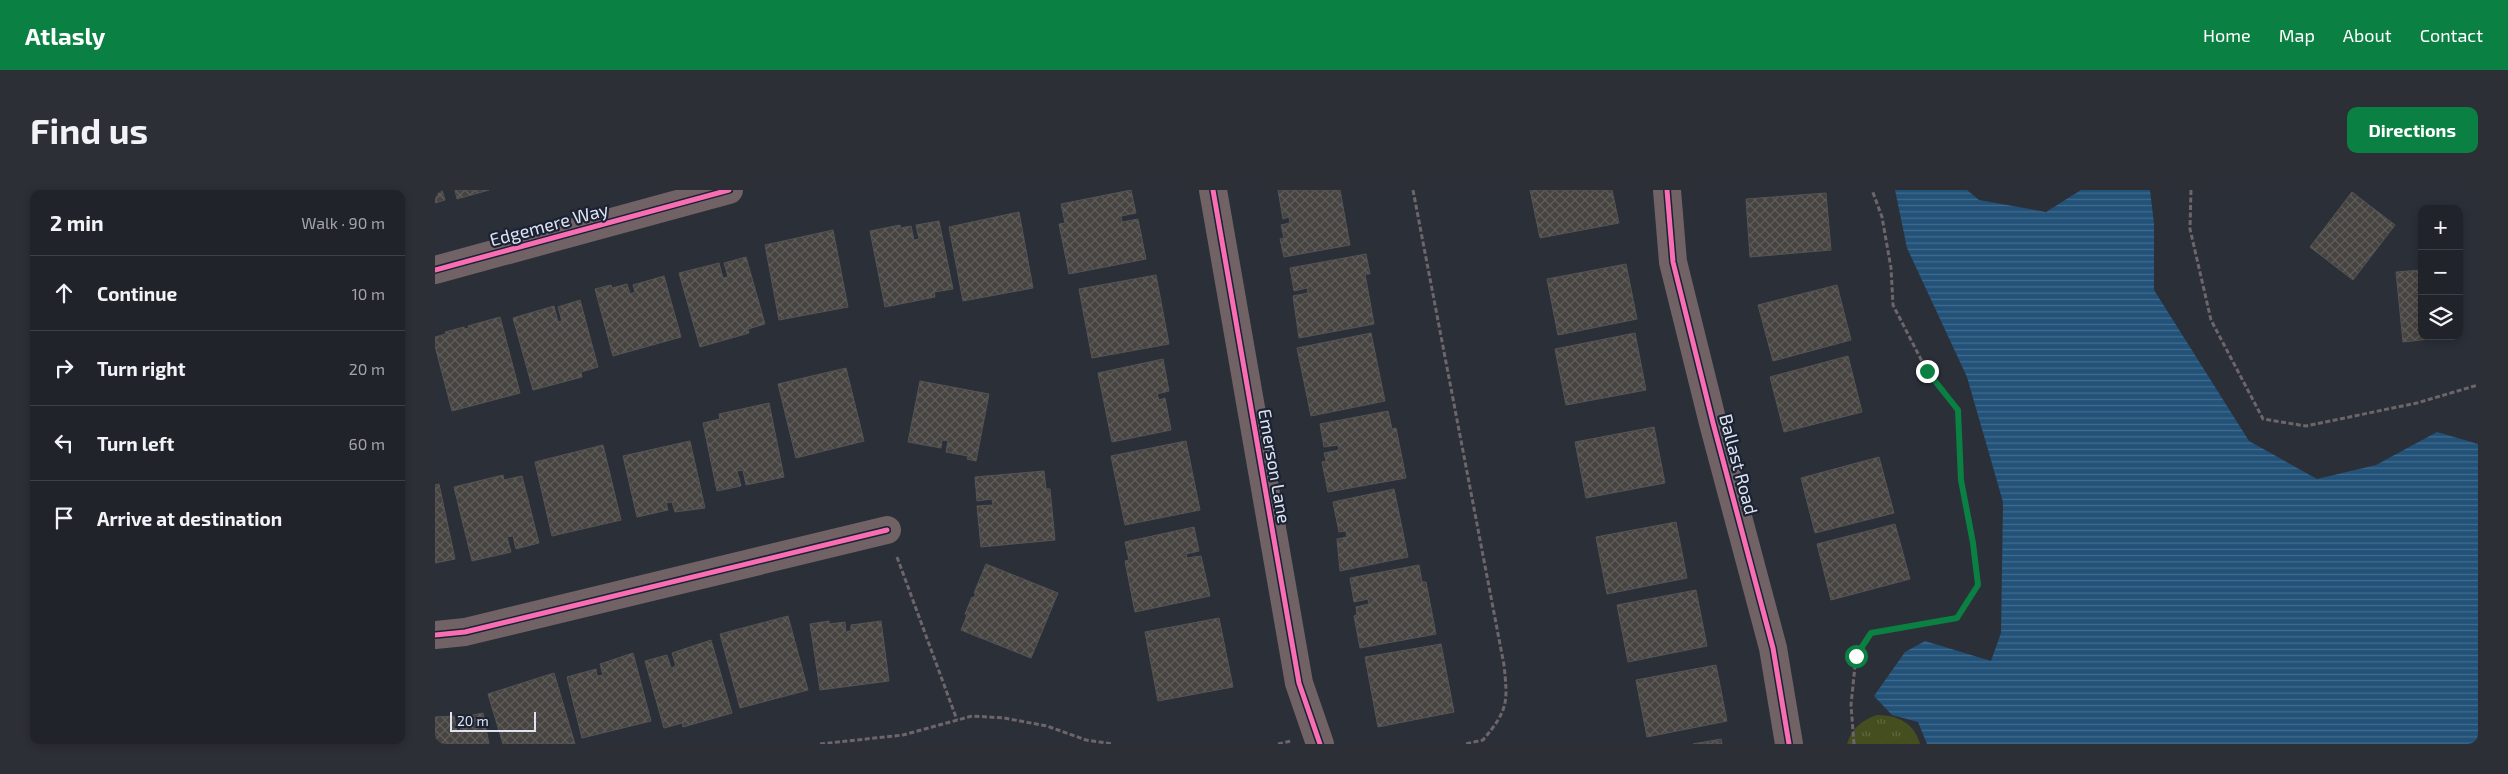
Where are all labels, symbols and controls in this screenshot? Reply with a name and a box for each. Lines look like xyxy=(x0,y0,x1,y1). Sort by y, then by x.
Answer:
text: Atlasly xyxy=(25,21,105,50)
text: Home xyxy=(2203,24,2251,46)
text: Map xyxy=(2279,24,2315,46)
text: About xyxy=(2343,24,2392,46)
text: Contact xyxy=(2420,24,2483,46)
button: Directions xyxy=(2347,107,2478,153)
text: Find us xyxy=(30,109,148,151)
street label: Edgemere Way xyxy=(487,197,611,250)
map controls xyxy=(2418,205,2463,340)
button: + xyxy=(2418,205,2463,250)
text: 2 min xyxy=(50,210,104,235)
text: Walk · 90 m xyxy=(301,213,385,232)
button: − xyxy=(2418,250,2463,295)
icon: ahead xyxy=(50,279,78,307)
text: Continue xyxy=(97,282,177,305)
text: 10 m xyxy=(351,284,385,303)
button: layers xyxy=(2418,295,2463,340)
icon: right xyxy=(50,354,78,382)
text: Turn right xyxy=(97,357,185,380)
text: 20 m xyxy=(349,359,385,378)
route end xyxy=(1916,360,1939,383)
street label: Emerson Lane xyxy=(1254,407,1296,525)
street label: Ballast Road xyxy=(1715,411,1763,517)
icon: left xyxy=(50,429,78,457)
text: Turn left xyxy=(97,432,174,455)
text: 60 m xyxy=(349,434,385,453)
icon: arrive xyxy=(50,504,78,532)
text: Arrive at destination xyxy=(97,507,282,530)
route start xyxy=(1845,645,1868,668)
scale bar xyxy=(450,709,536,732)
text: 20 m xyxy=(457,712,489,729)

